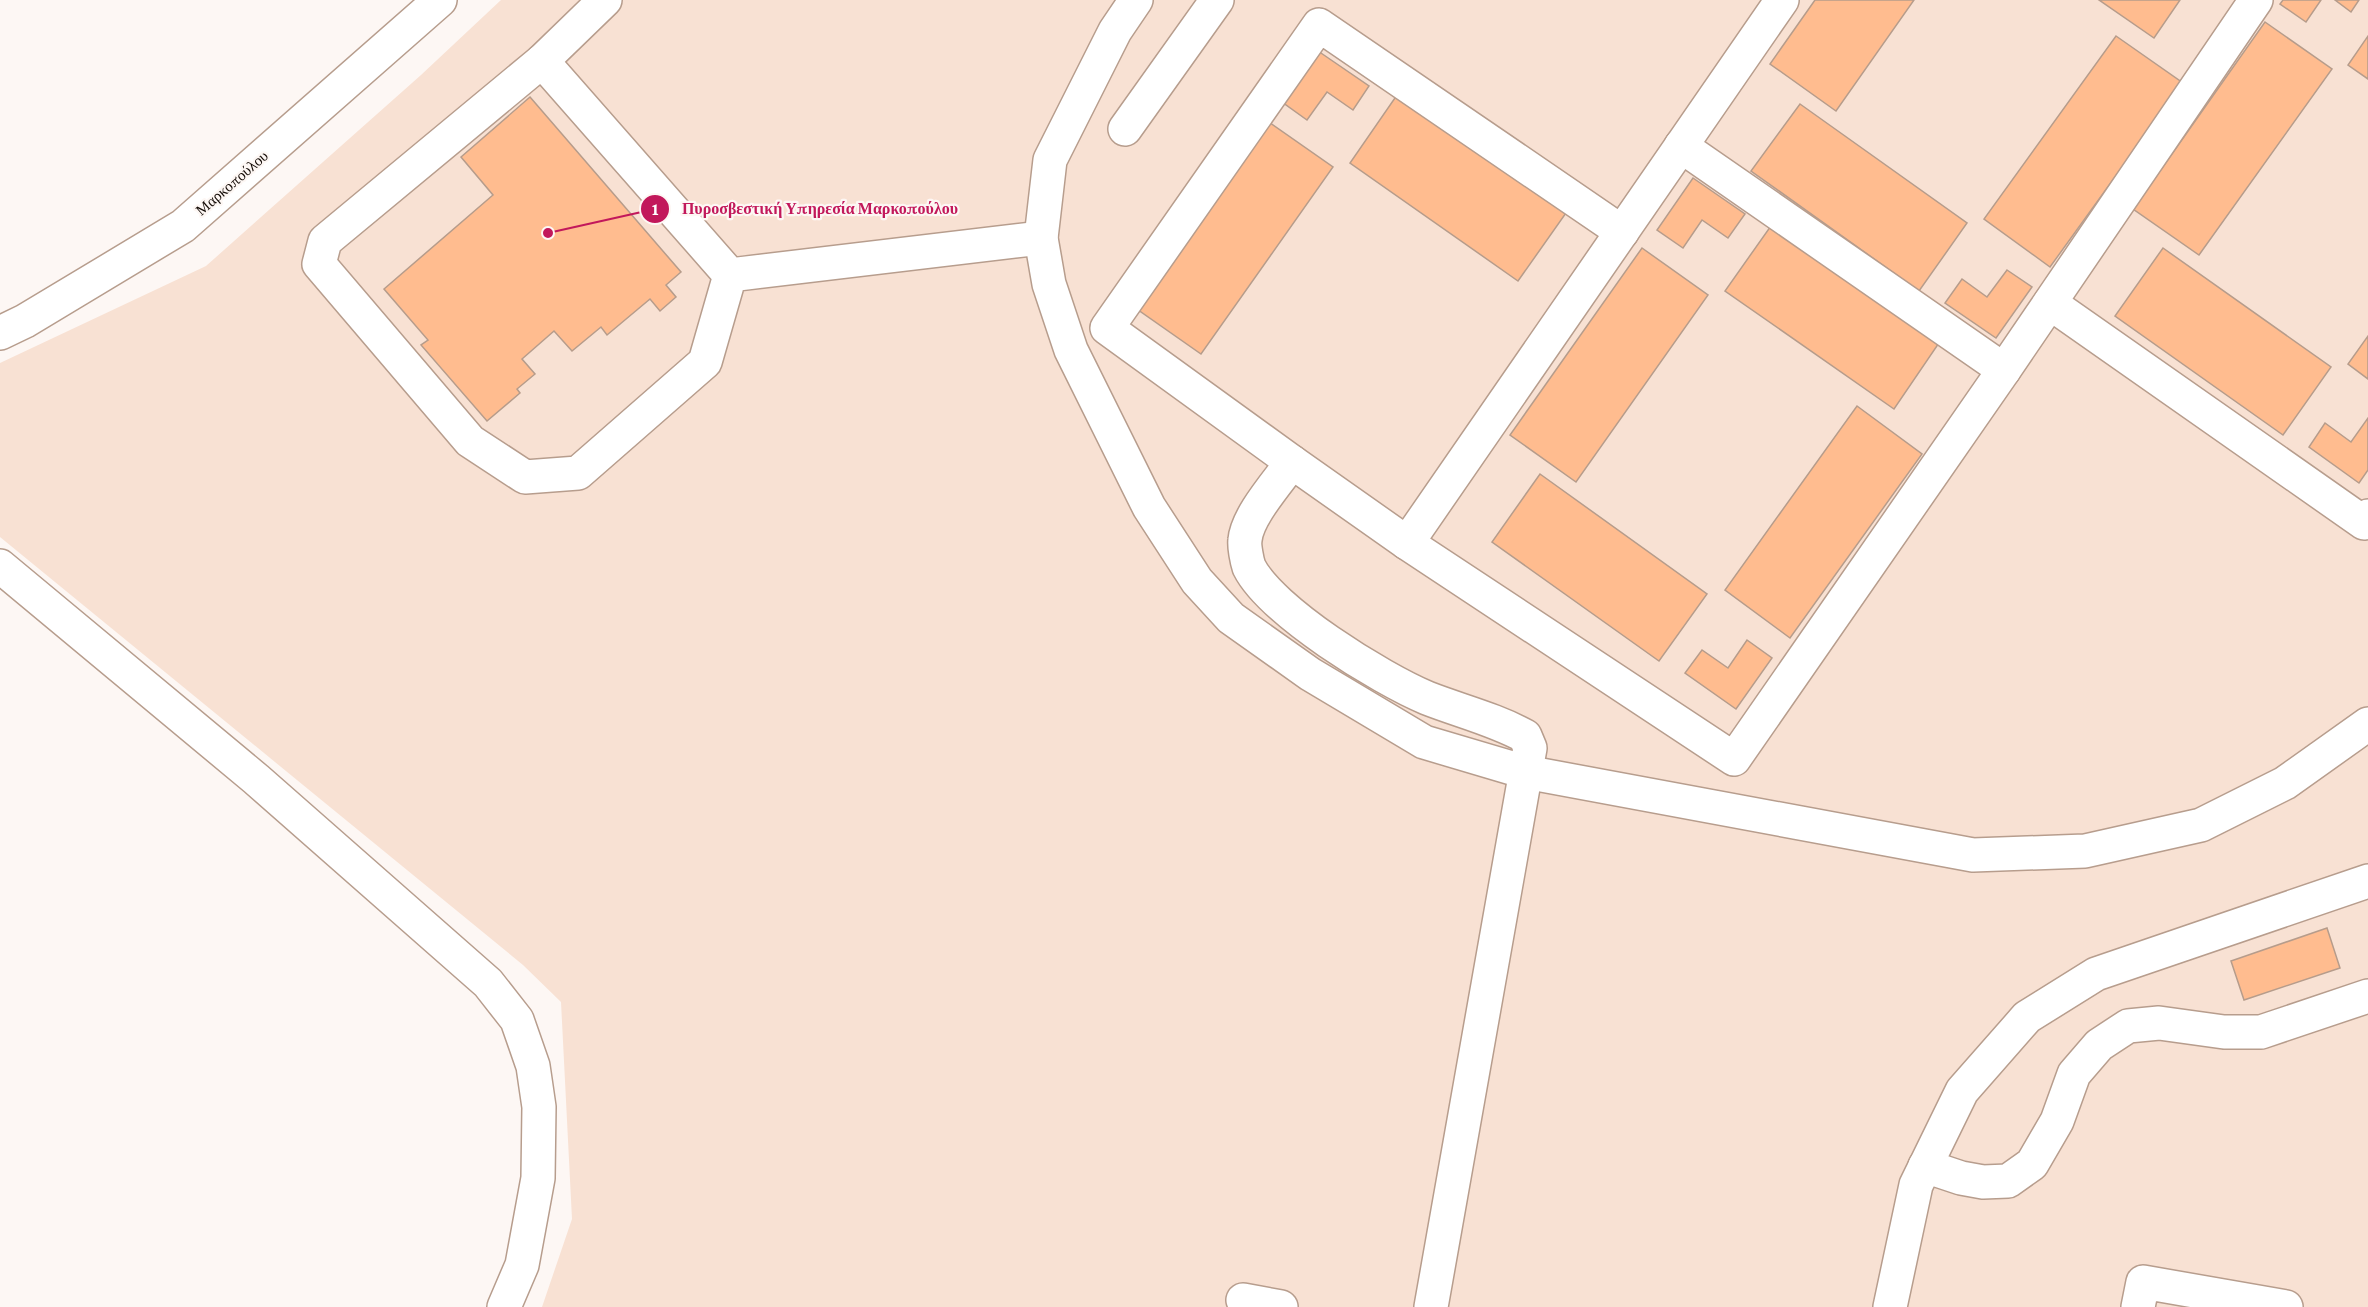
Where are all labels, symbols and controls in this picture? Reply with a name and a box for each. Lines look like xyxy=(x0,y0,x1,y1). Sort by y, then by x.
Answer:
street label: Μαρκοπούλου xyxy=(193,147,271,219)
callout: Πυροσβεστική Υπηρεσία Μαρκοπούλου xyxy=(640,192,970,226)
text: 1 xyxy=(652,199,659,219)
text: Πυροσβεστική Υπηρεσία Μαρκοπούλου xyxy=(682,200,958,218)

